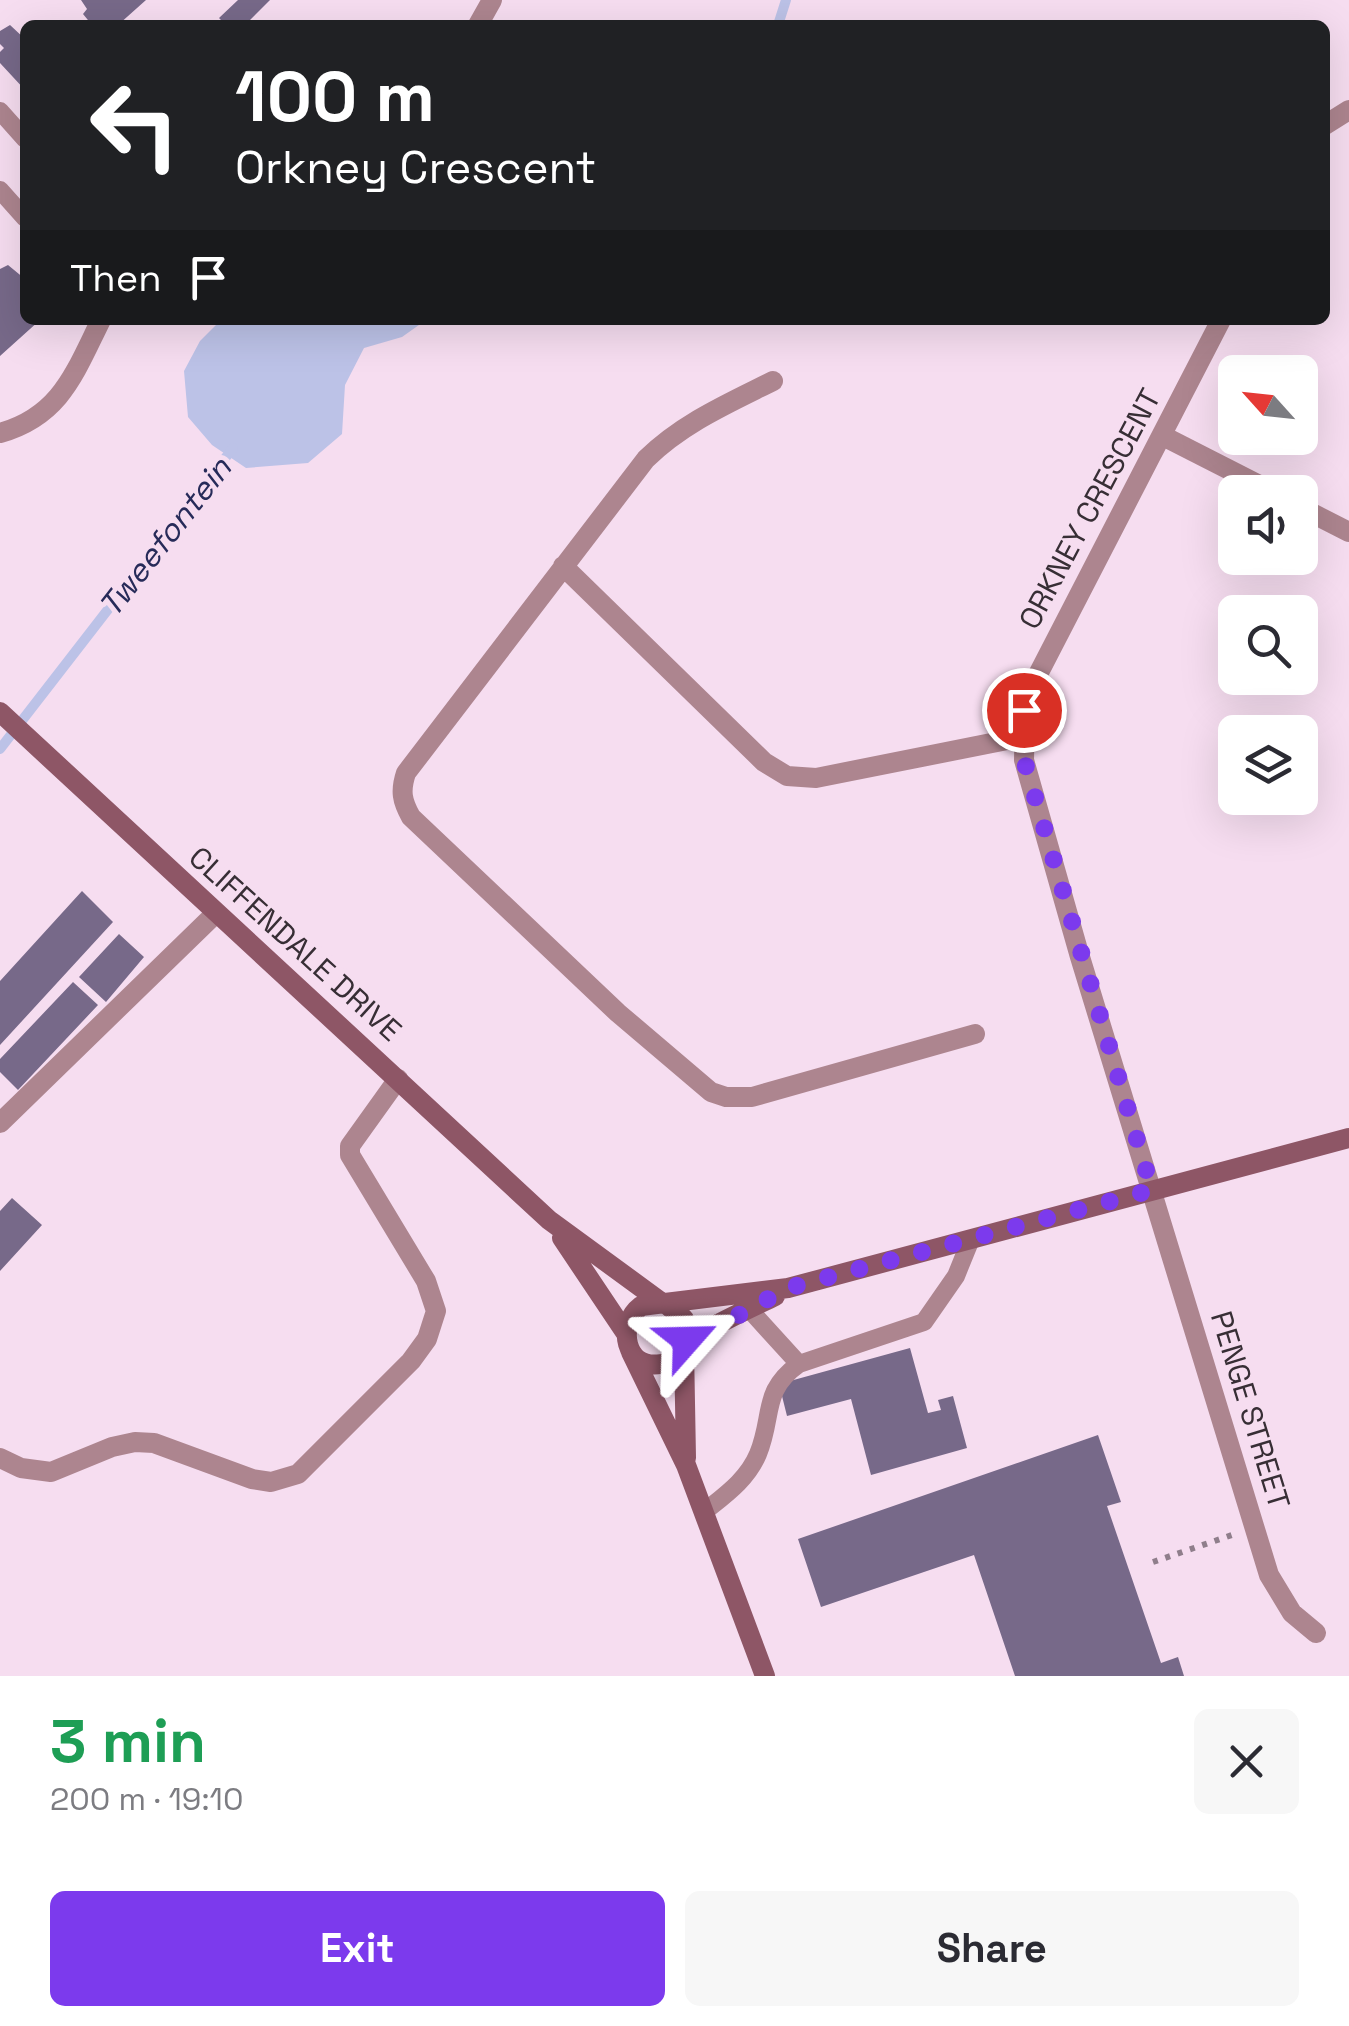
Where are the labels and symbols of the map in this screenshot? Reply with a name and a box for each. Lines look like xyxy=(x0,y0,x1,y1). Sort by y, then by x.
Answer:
north arrow xyxy=(1218,355,1318,455)
street label: ORKNEY CRESCENT xyxy=(1010,382,1169,636)
water label: Tweefontein xyxy=(90,448,241,625)
pin xyxy=(982,668,1067,753)
street label: CLIFFENDALE DRIVE xyxy=(181,838,410,1050)
position arrow xyxy=(635,1288,739,1392)
street label: PENGE STREET xyxy=(1202,1306,1299,1513)

